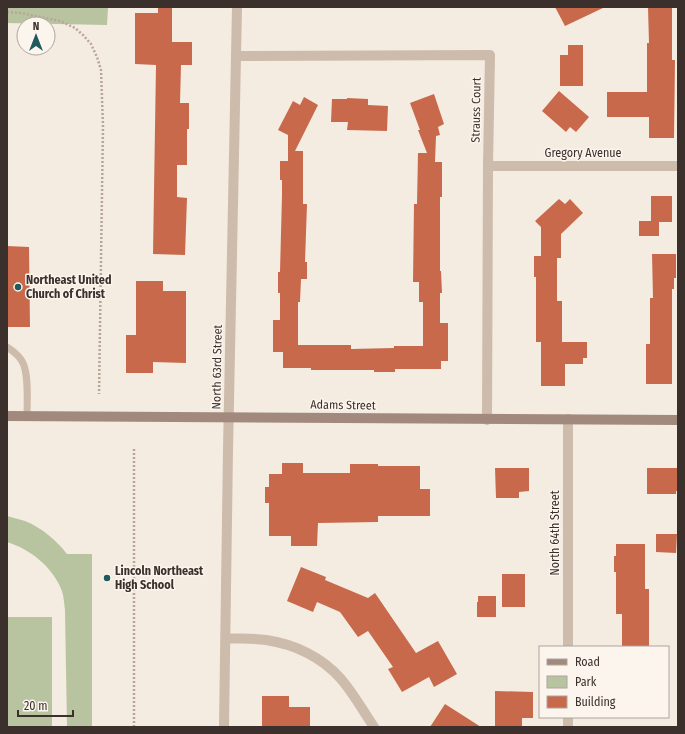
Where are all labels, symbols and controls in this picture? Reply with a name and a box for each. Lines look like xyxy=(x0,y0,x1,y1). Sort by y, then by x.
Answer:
north arrow xyxy=(16,16,56,56)
text: N xyxy=(33,20,39,33)
street label: Strauss Court xyxy=(468,77,484,143)
street label: Gregory Avenue xyxy=(545,146,621,160)
place label: Northeast United Church of Christ xyxy=(26,273,111,301)
marker: Northeast United Church of Christ xyxy=(13,282,23,292)
street label: North 63rd Street xyxy=(209,324,225,409)
street label: Adams Street xyxy=(310,397,376,413)
street label: North 64th Street xyxy=(548,490,562,576)
place label: Lincoln Northeast High School xyxy=(115,564,204,592)
marker: Lincoln Northeast High School xyxy=(102,573,112,583)
legend xyxy=(539,646,669,718)
text: Road xyxy=(575,655,600,669)
text: Park xyxy=(575,675,597,689)
scale bar xyxy=(18,692,73,718)
text: Building xyxy=(575,695,616,709)
text: 20 m xyxy=(24,699,48,713)

